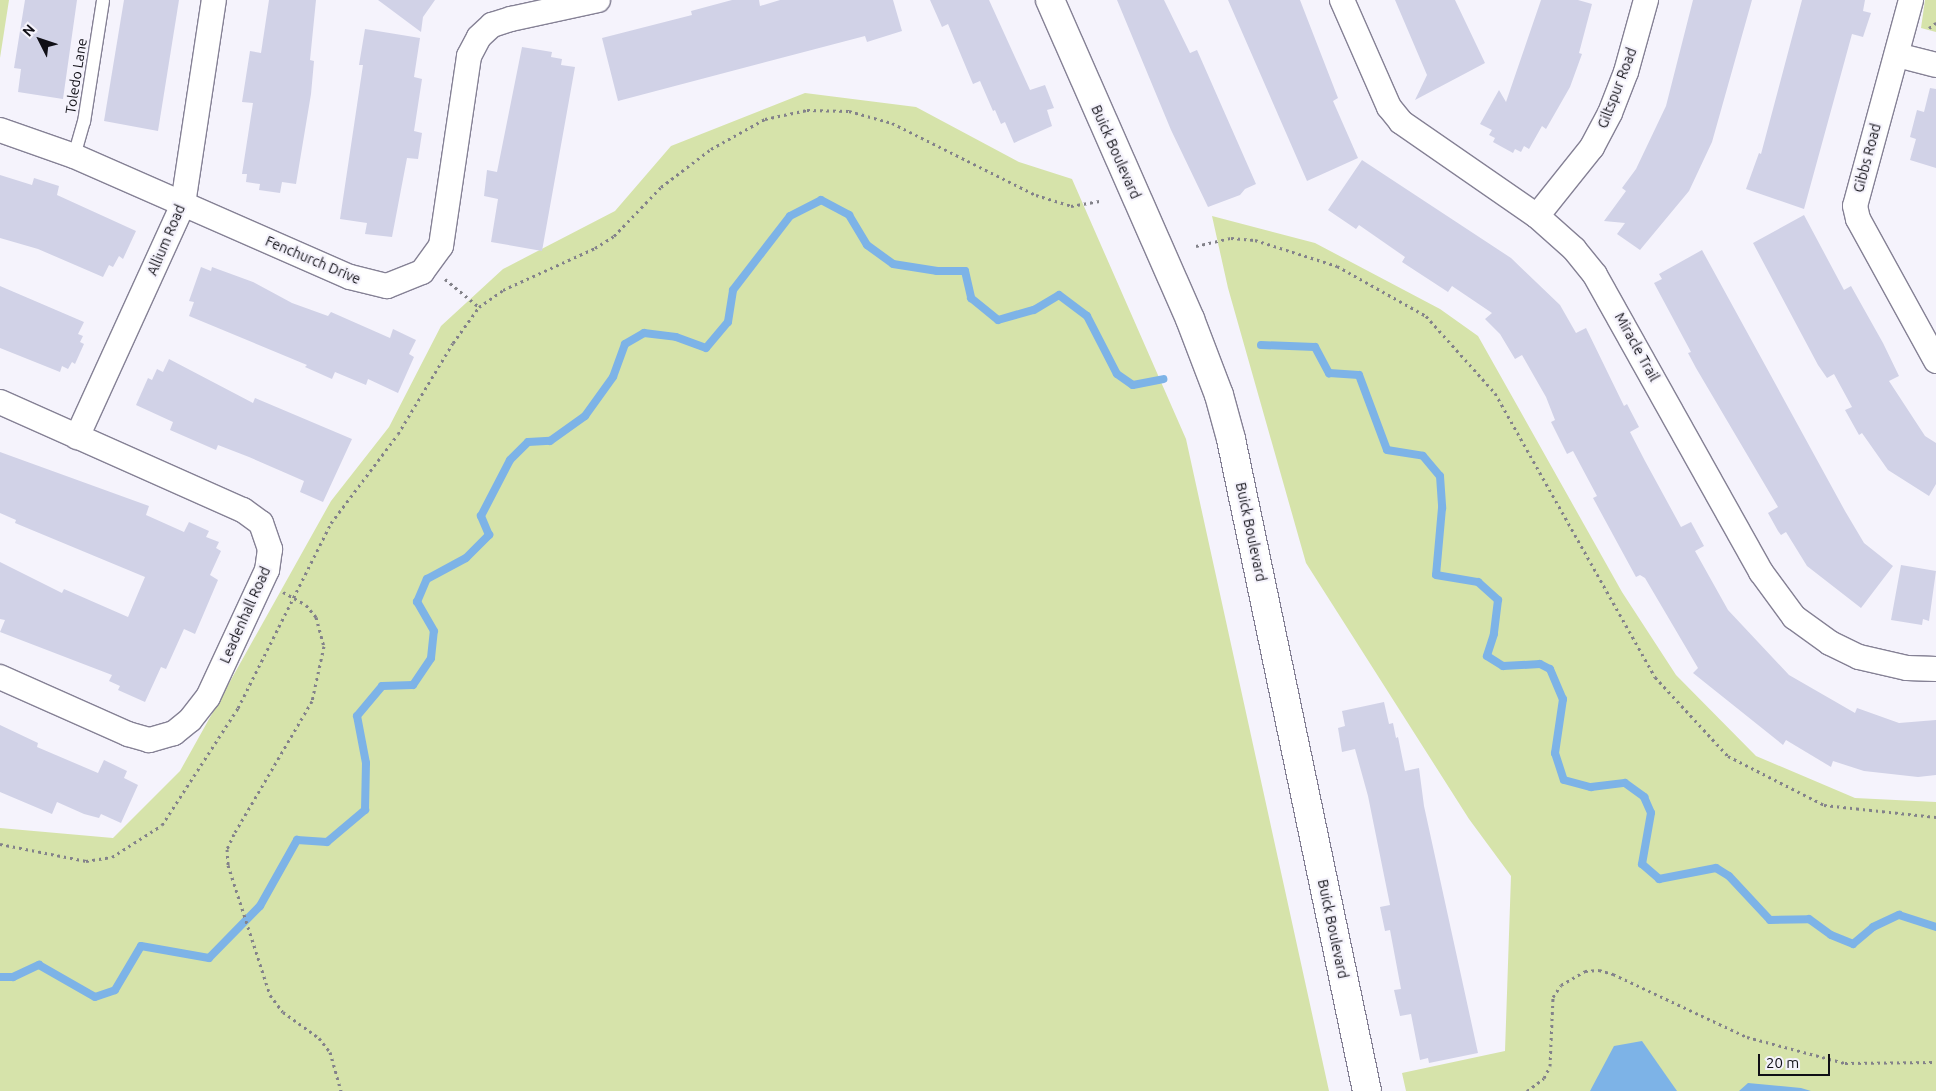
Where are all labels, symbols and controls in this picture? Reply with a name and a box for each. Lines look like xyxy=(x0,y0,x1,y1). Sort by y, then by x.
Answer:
north arrow xyxy=(15,15,65,65)
text: N xyxy=(19,21,38,39)
street label: Toledo Lane xyxy=(62,37,90,115)
street label: Giltspur Road xyxy=(1594,45,1640,131)
street label: Buick Boulevard xyxy=(1088,102,1144,202)
street label: Gibbs Road xyxy=(1850,122,1884,194)
street label: Allium Road xyxy=(144,202,188,278)
street label: Fenchurch Drive xyxy=(263,232,363,288)
street label: Miracle Trail xyxy=(1611,310,1663,384)
street label: Buick Boulevard xyxy=(1232,481,1270,583)
street label: Leadenhall Road xyxy=(216,564,274,666)
street label: Buick Boulevard xyxy=(1314,878,1352,980)
scale bar xyxy=(1761,1044,1834,1076)
text: 20 m xyxy=(1766,1054,1799,1071)

